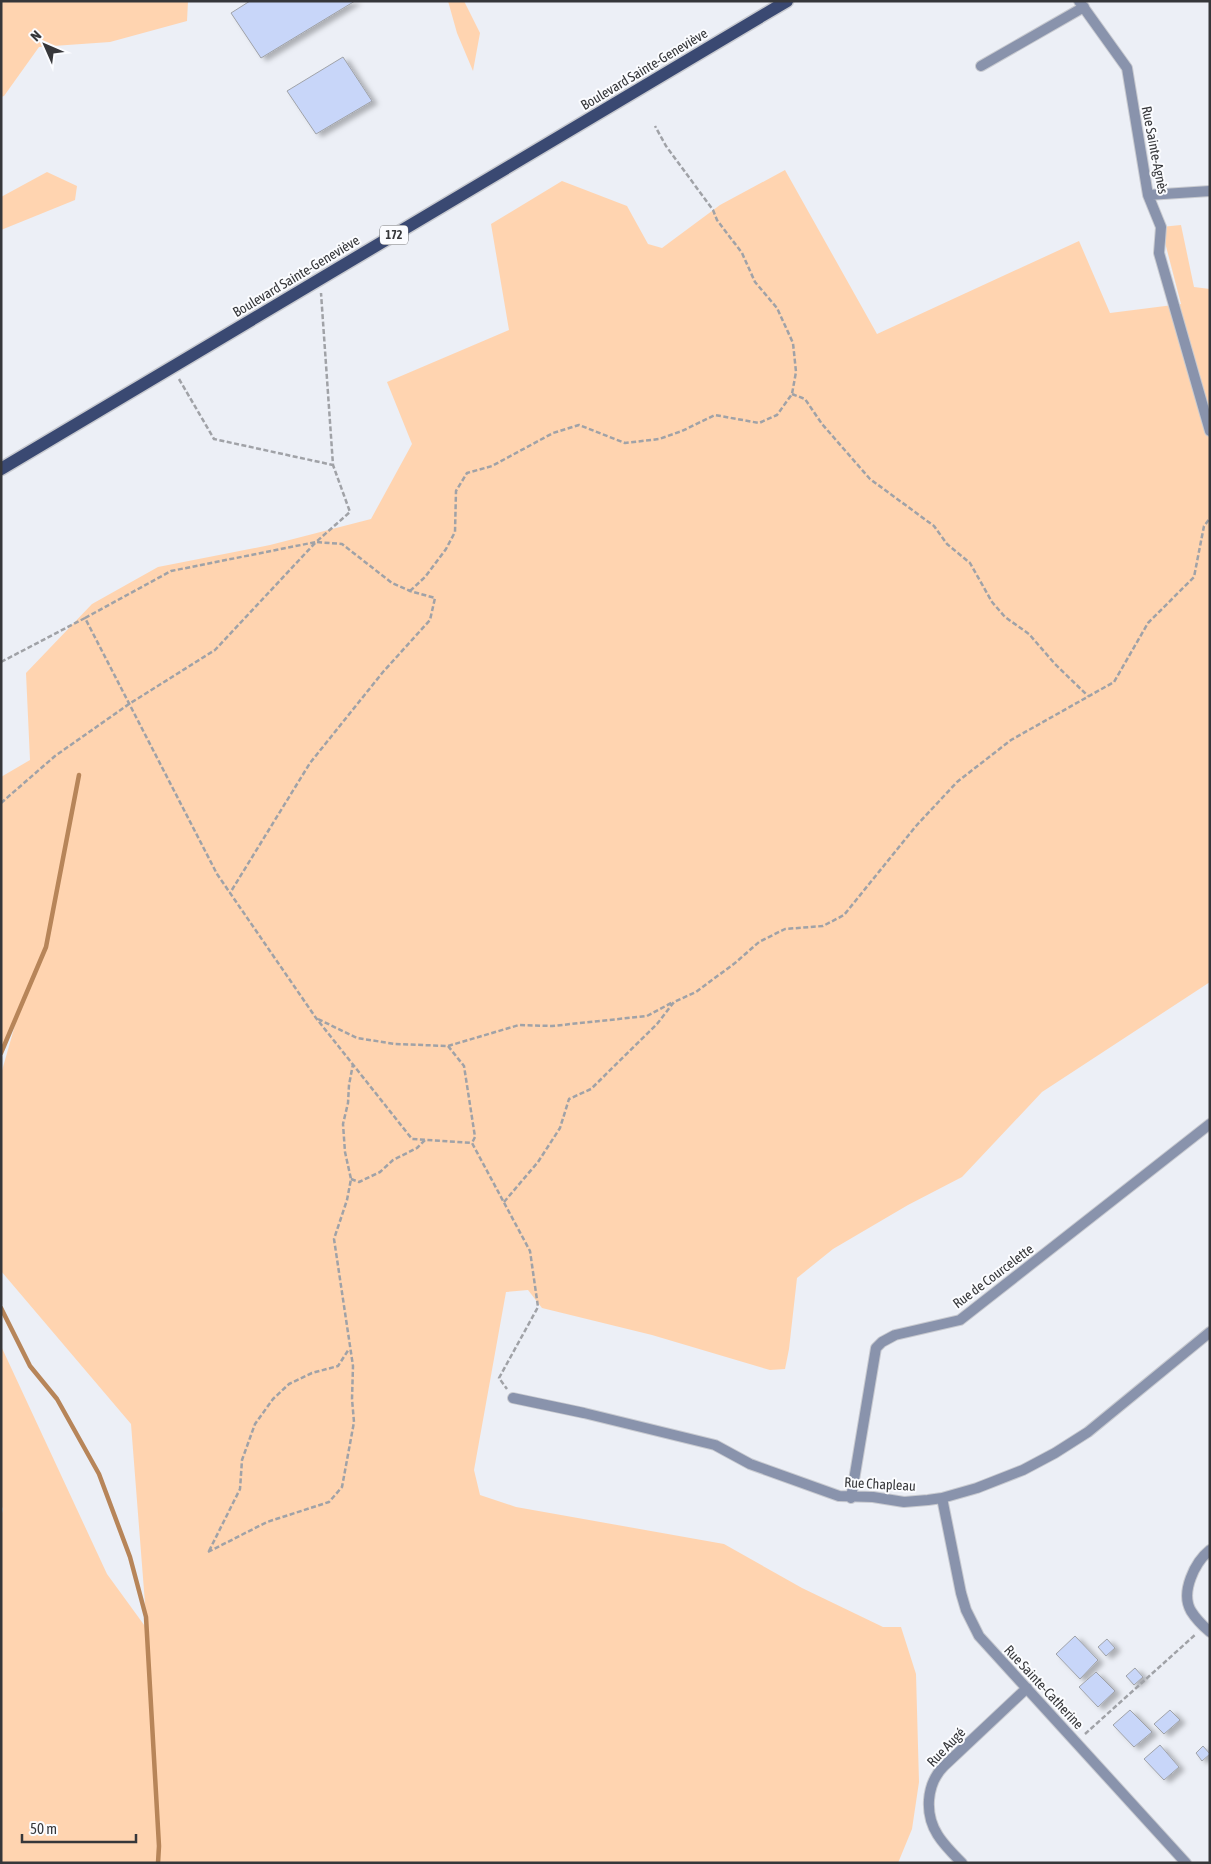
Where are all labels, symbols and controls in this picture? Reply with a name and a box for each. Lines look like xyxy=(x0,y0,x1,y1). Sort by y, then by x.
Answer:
north arrow xyxy=(20,20,70,70)
street label: Boulevard Sainte-Geneviève xyxy=(578,25,710,113)
text: N xyxy=(27,27,44,44)
street label: Rue Sainte-Agnès xyxy=(1139,105,1171,195)
road number: 172 xyxy=(380,226,408,244)
street label: Boulevard Sainte-Geneviève xyxy=(230,232,362,320)
street label: Rue de Courcelette xyxy=(950,1241,1036,1311)
street label: Rue Chapleau xyxy=(844,1474,916,1494)
street label: Rue Sainte-Catherine xyxy=(1001,1642,1087,1732)
street label: Rue Augé xyxy=(924,1724,968,1770)
scale bar xyxy=(22,1812,136,1844)
text: 50 m xyxy=(30,1820,57,1837)

